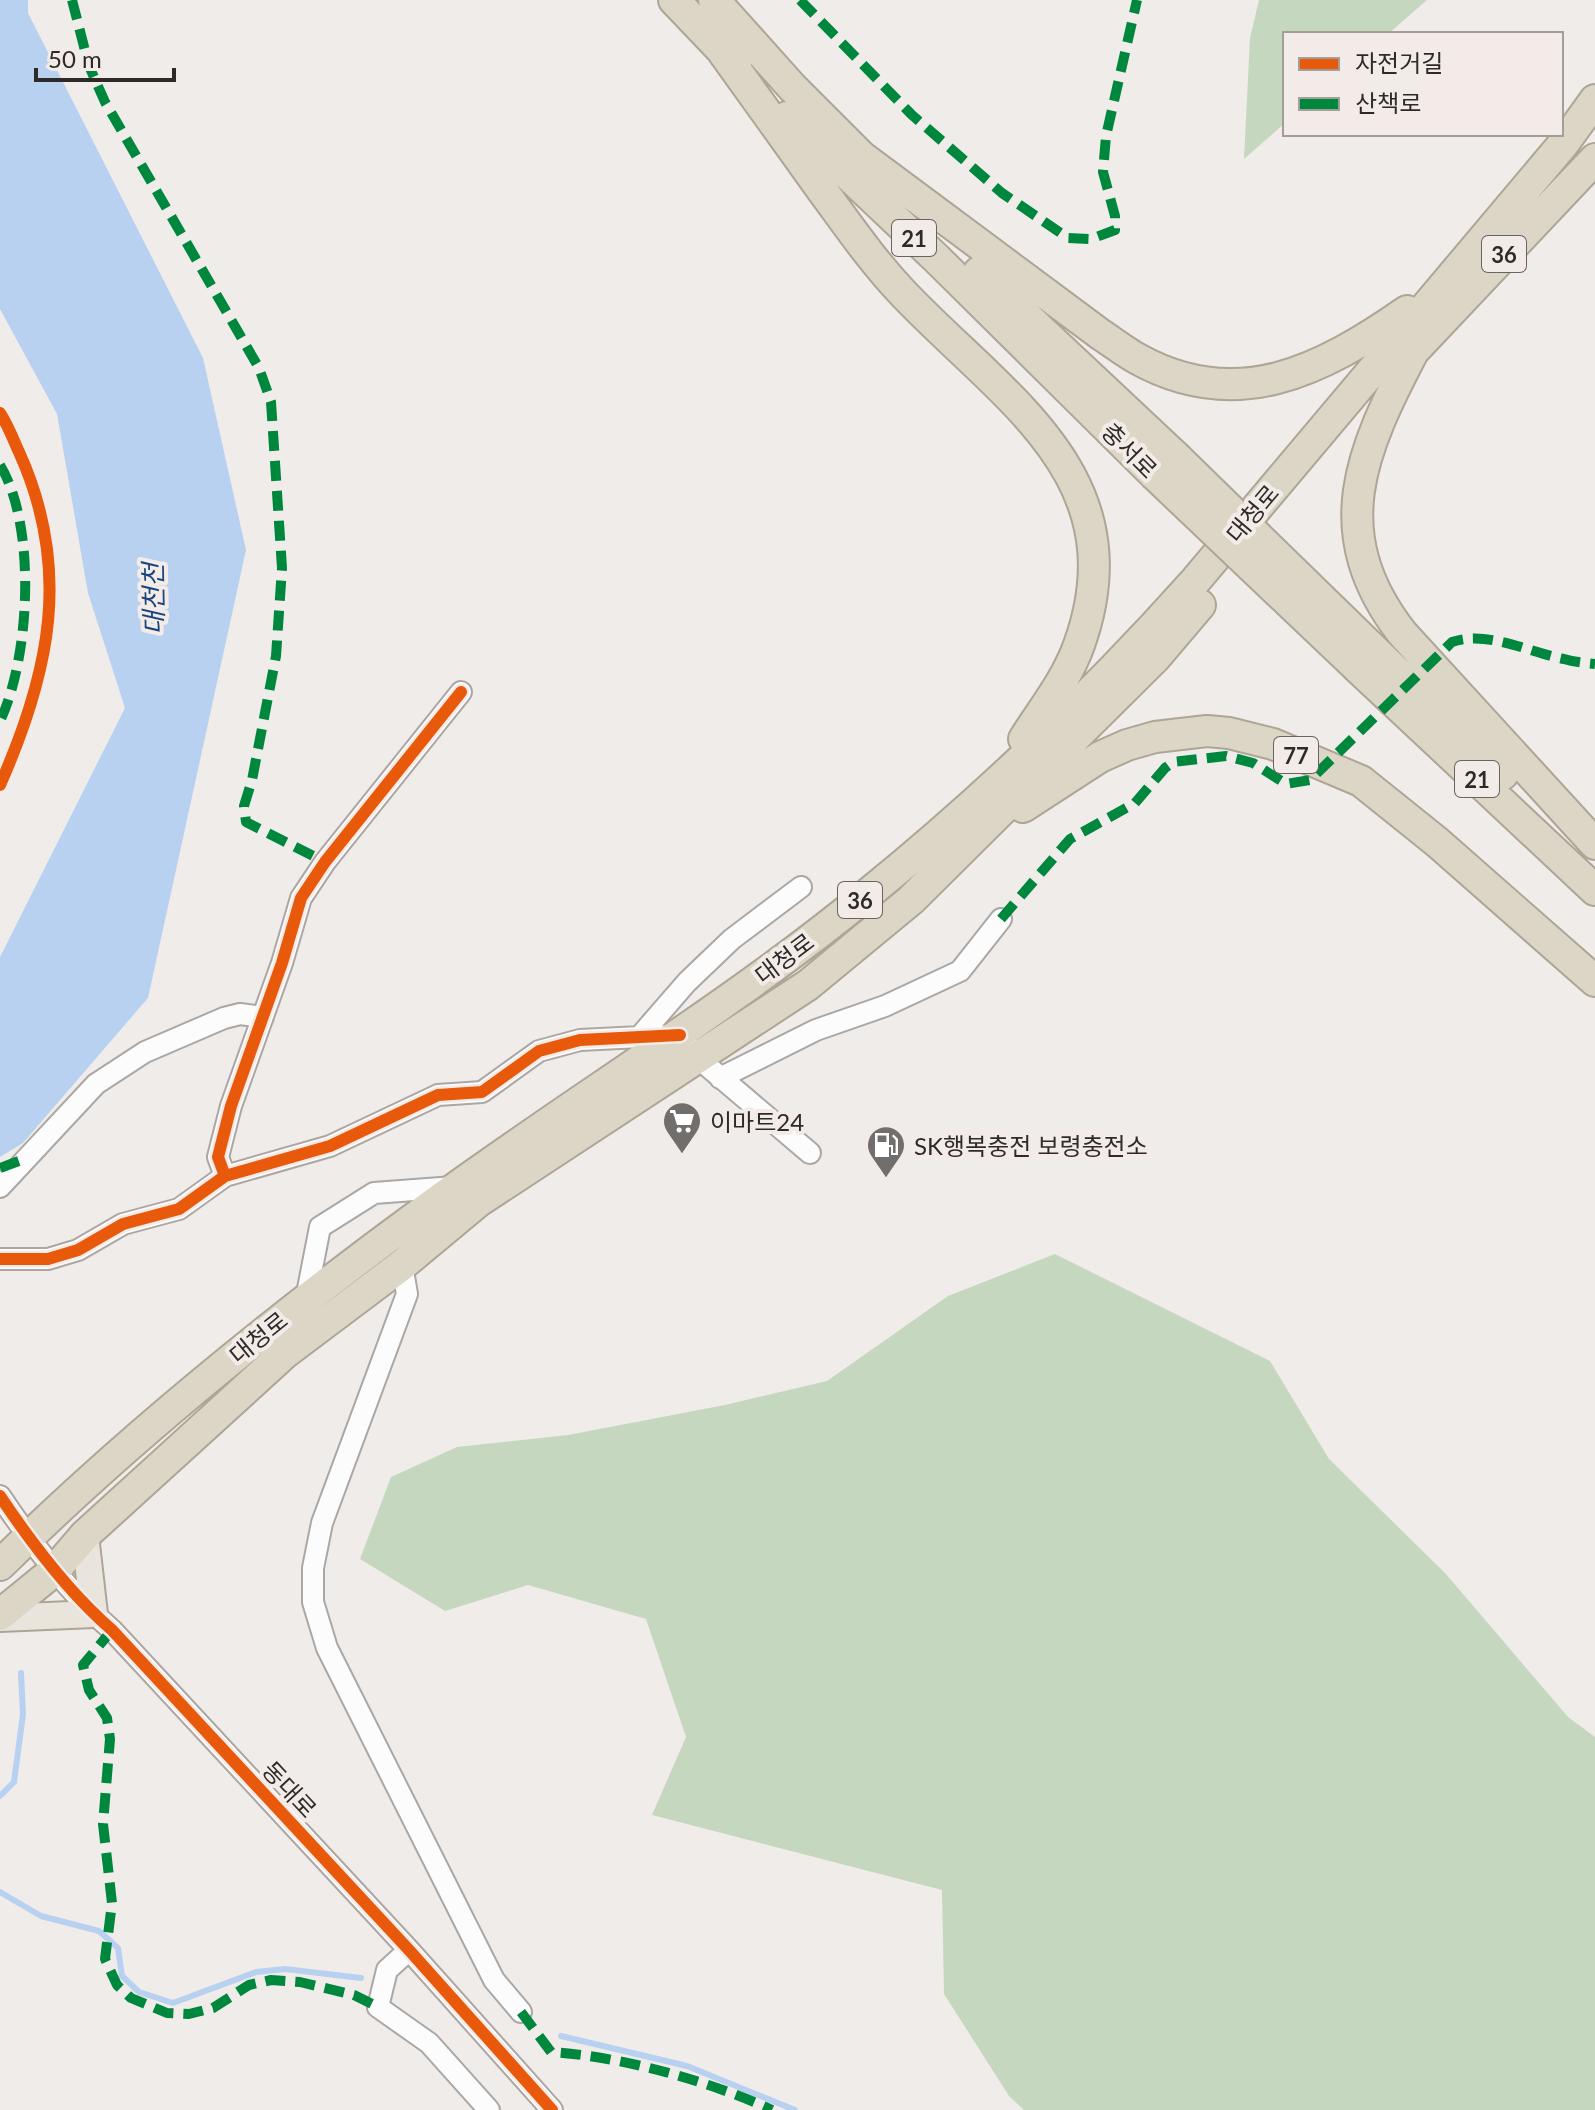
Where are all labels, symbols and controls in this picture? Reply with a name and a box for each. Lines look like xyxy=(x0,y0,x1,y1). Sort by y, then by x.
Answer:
scale bar xyxy=(36,32,174,82)
legend xyxy=(1283,32,1563,136)
text: 50 m xyxy=(48,44,102,73)
text: 자전거길 xyxy=(1355,48,1443,77)
text: 산책로 xyxy=(1355,88,1421,117)
road number: 21 xyxy=(892,220,936,256)
road number: 36 xyxy=(1482,236,1526,272)
street label: 충서로 xyxy=(1096,416,1164,484)
street label: 대청로 xyxy=(1220,478,1284,548)
water label: 대천천 xyxy=(136,560,170,635)
road number: 77 xyxy=(1274,737,1318,773)
road number: 21 xyxy=(1455,761,1499,797)
road number: 36 xyxy=(838,882,882,918)
street label: 대청로 xyxy=(749,926,819,990)
supermarket icon: 이마트24 xyxy=(661,1100,703,1155)
place label: 이마트24 xyxy=(710,1107,804,1136)
fuel station icon: SK행복충전 보령충전소 xyxy=(865,1124,907,1179)
place label: SK행복충전 보령충전소 xyxy=(914,1131,1148,1160)
street label: 대청로 xyxy=(223,1305,293,1369)
street label: 동대로 xyxy=(257,1755,323,1823)

